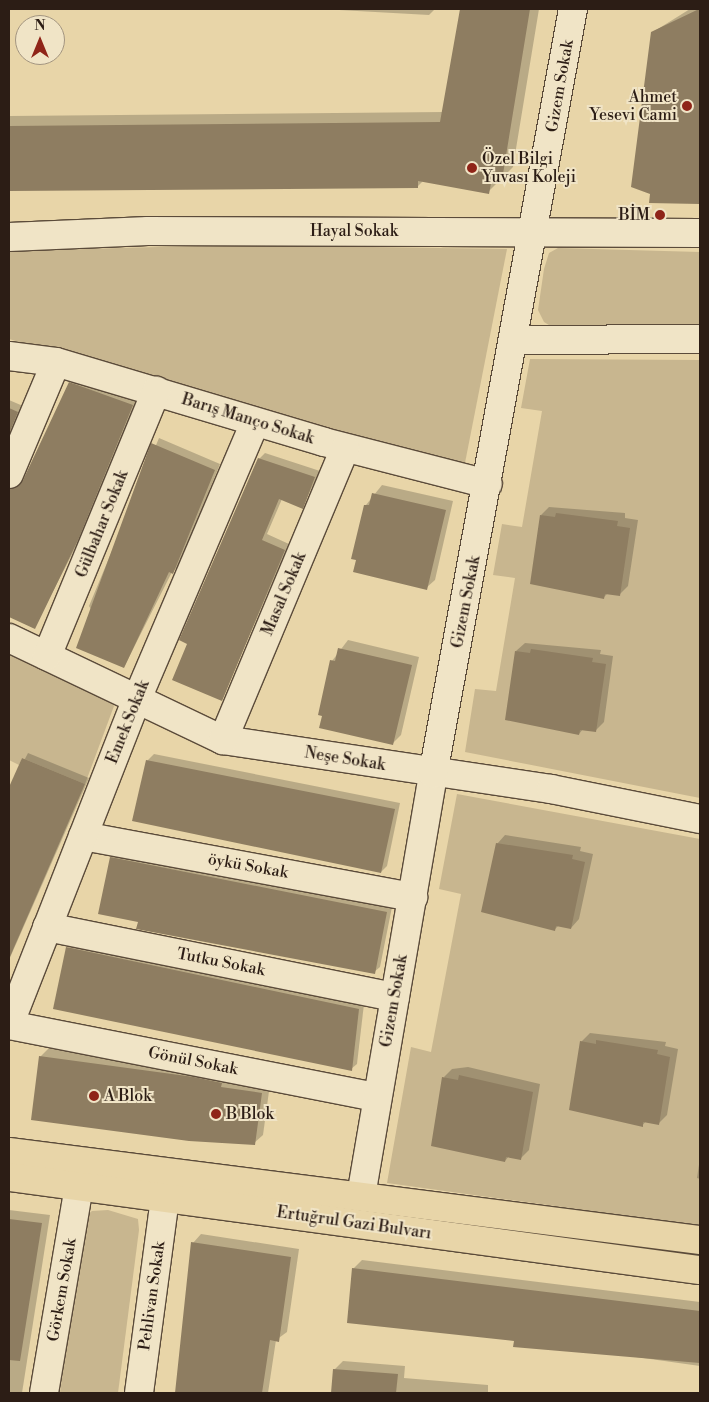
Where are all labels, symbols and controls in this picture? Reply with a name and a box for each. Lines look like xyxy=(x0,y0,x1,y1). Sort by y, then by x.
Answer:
north arrow xyxy=(15,15,65,65)
text: N xyxy=(34,17,46,35)
street label: Gizem Sokak xyxy=(542,38,578,134)
place label: Ahmet Yesevi Cami xyxy=(590,87,677,125)
marker: Ahmet Yesevi Cami xyxy=(681,100,693,112)
place label: Özel Bilgi Yuvası Koleji xyxy=(482,149,576,187)
marker: Özel Bilgi Yuvası Koleji xyxy=(466,162,478,174)
place label: BİM xyxy=(619,205,650,225)
marker: BİM xyxy=(654,209,666,221)
street label: Hayal Sokak xyxy=(310,221,398,241)
street label: Barış Manço Sokak xyxy=(179,390,317,448)
street label: Gülbahar Sokak xyxy=(72,467,132,581)
street label: Masal Sokak xyxy=(258,549,310,639)
street label: Gizem Sokak xyxy=(448,554,484,650)
street label: Emek Sokak xyxy=(103,677,153,767)
street label: Neşe Sokak xyxy=(303,743,387,775)
street label: öykü Sokak xyxy=(206,849,290,883)
street label: Tutku Sokak xyxy=(175,944,267,980)
street label: Gizem Sokak xyxy=(376,953,412,1049)
street label: Gönül Sokak xyxy=(147,1043,239,1079)
place label: A Blok xyxy=(104,1086,152,1106)
marker: A Blok xyxy=(88,1090,100,1102)
place label: B Blok xyxy=(226,1104,274,1124)
marker: B Blok xyxy=(210,1108,222,1120)
street label: Ertuğrul Gazi Bulvarı xyxy=(275,1203,433,1243)
street label: Görkem Sokak xyxy=(43,1237,81,1343)
street label: Pehlivan Sokak xyxy=(135,1240,169,1352)

